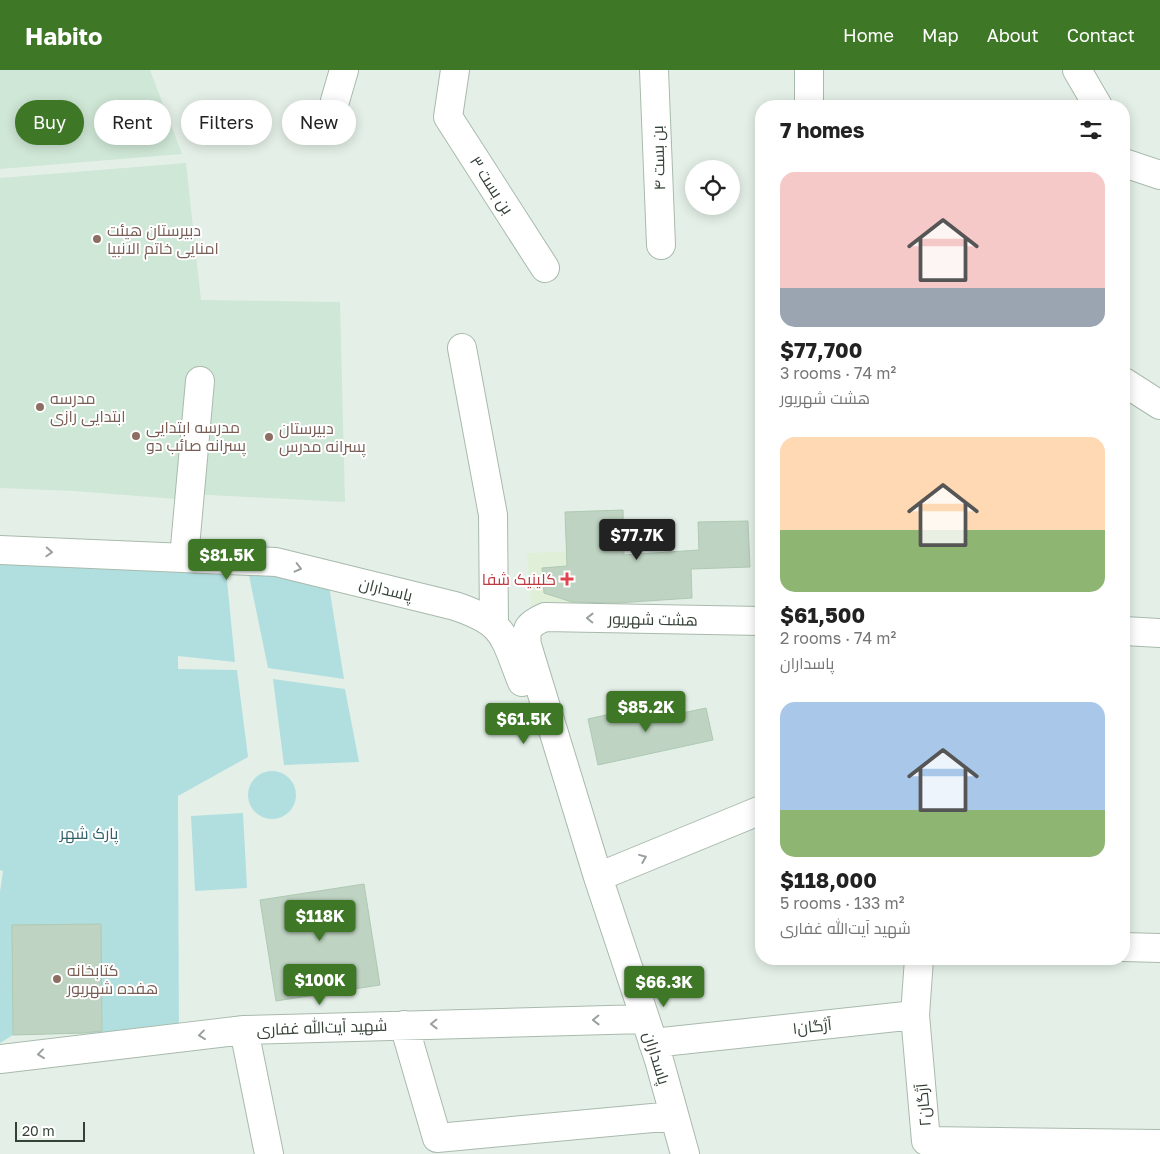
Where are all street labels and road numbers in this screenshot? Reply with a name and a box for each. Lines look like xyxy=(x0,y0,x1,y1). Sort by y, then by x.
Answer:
street label: بن بست ۴ xyxy=(647,125,670,191)
street label: بن بست ۳ xyxy=(465,152,518,218)
street label: پاسداران xyxy=(357,573,415,607)
street label: هشت شهریور xyxy=(607,608,698,631)
street label: ۱آژگان xyxy=(791,1014,834,1039)
street label: شهید آیت‌الله غفاری xyxy=(256,1015,388,1040)
street label: پاسداران xyxy=(638,1029,675,1088)
street label: ۲آژگان xyxy=(911,1082,936,1127)

